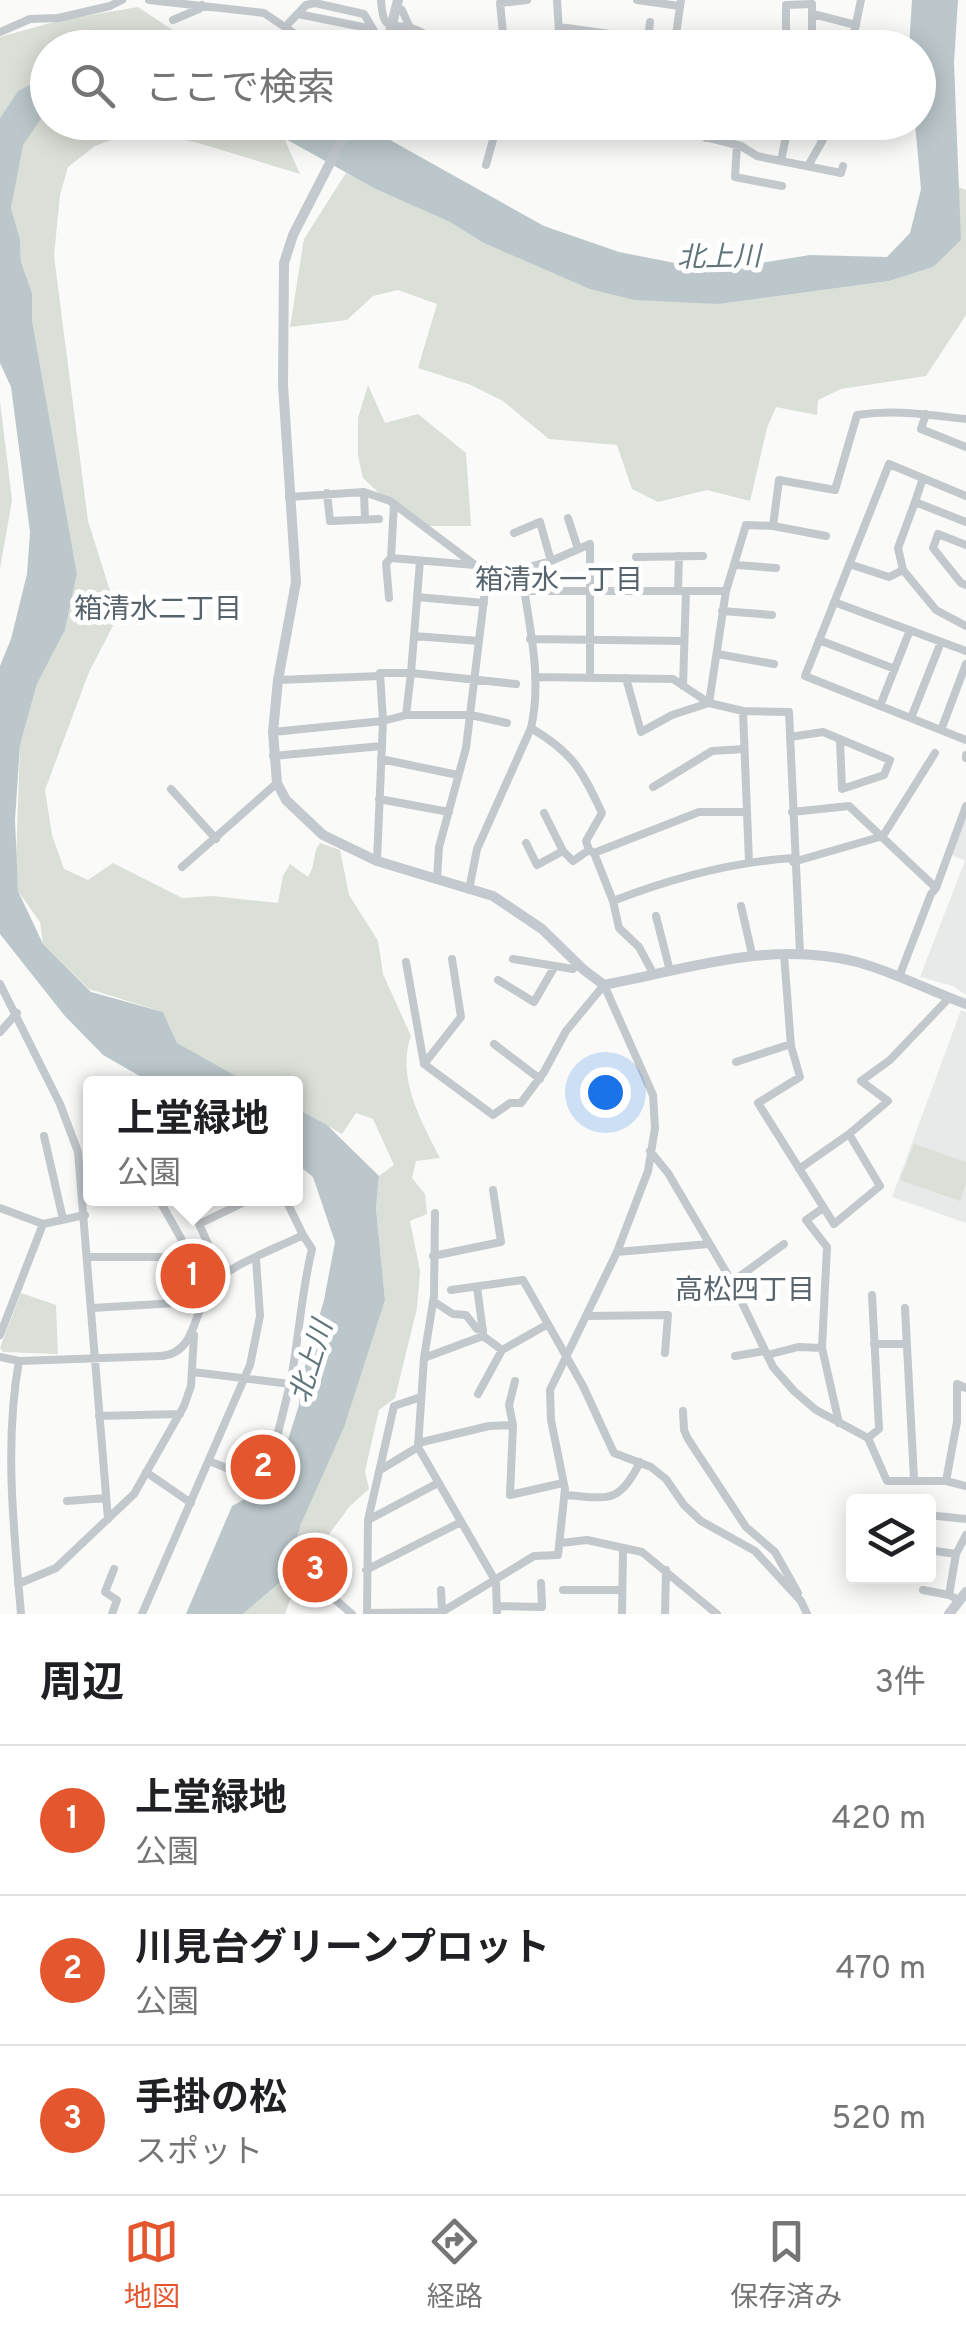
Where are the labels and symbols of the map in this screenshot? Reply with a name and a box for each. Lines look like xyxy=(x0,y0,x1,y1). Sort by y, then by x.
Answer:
water label: 北上川 xyxy=(677,240,764,278)
district label: 箱清水一丁目 xyxy=(475,564,643,600)
district label: 箱清水二丁目 xyxy=(74,593,242,629)
your location xyxy=(580,1067,631,1118)
pin: 1 xyxy=(160,1238,226,1314)
district label: 高松四丁目 xyxy=(675,1274,815,1310)
water label: 北上川 xyxy=(284,1314,343,1407)
pin: 2 xyxy=(230,1430,296,1504)
pin: 3 xyxy=(282,1532,348,1608)

